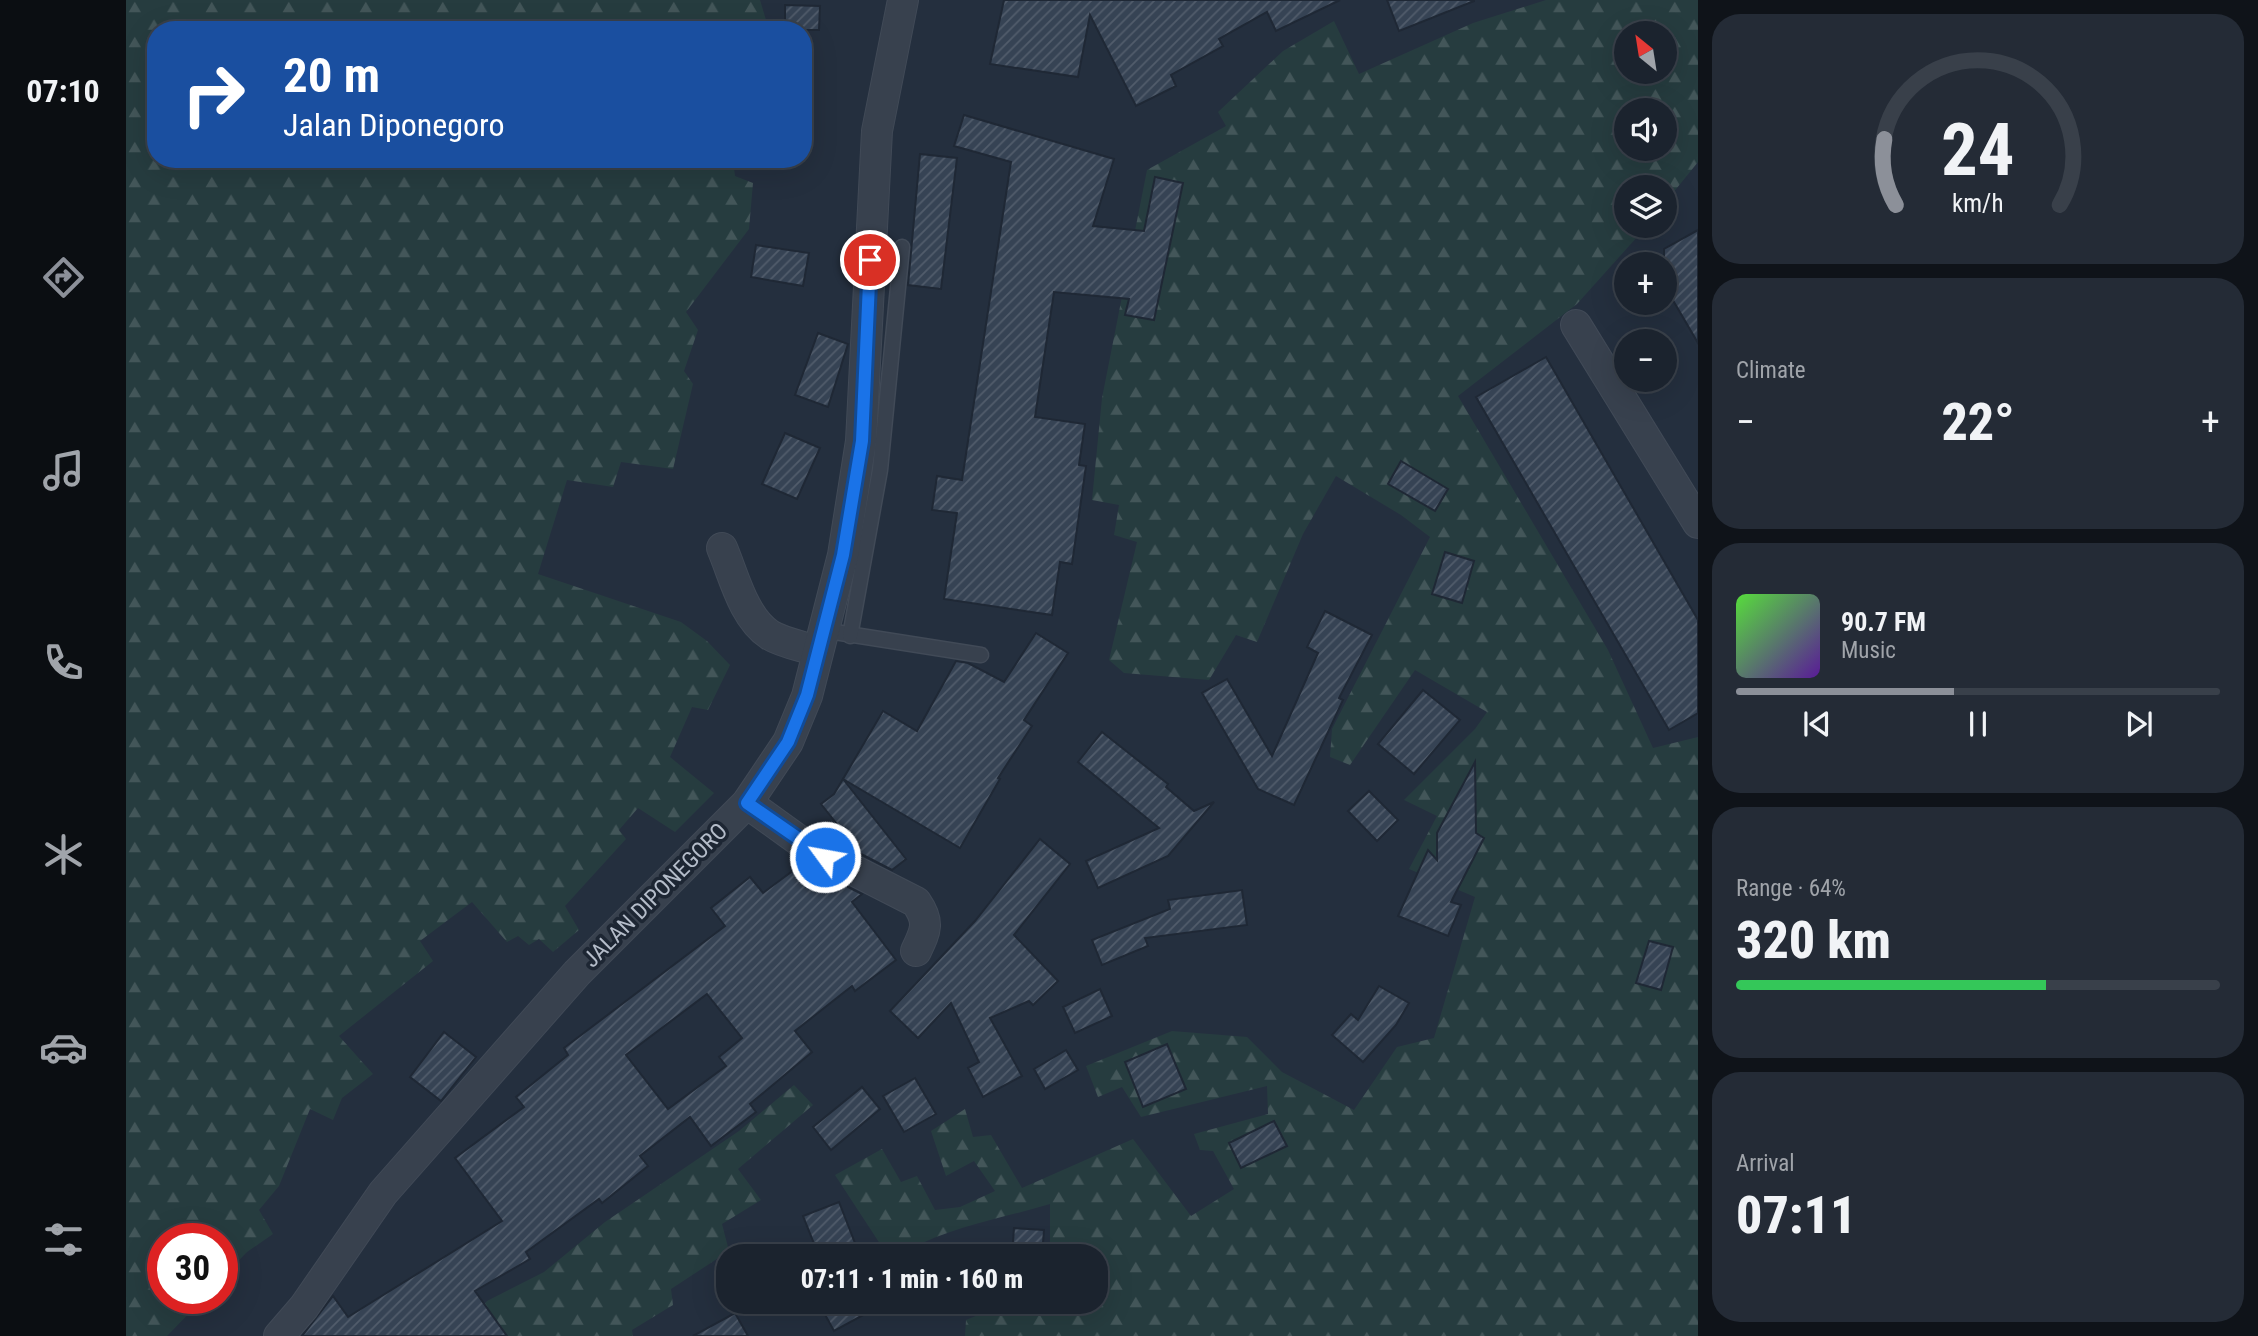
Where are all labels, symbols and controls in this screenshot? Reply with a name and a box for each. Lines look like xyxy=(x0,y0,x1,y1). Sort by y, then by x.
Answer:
north arrow xyxy=(1614,21,1676,84)
map controls xyxy=(1614,21,1677,392)
text: 20 m xyxy=(283,47,380,104)
icon: right xyxy=(168,49,259,140)
text: 07:10 xyxy=(26,72,100,110)
button: sound xyxy=(1614,98,1677,161)
text: Jalan Diponegoro xyxy=(283,106,505,144)
text: 24 xyxy=(1941,108,2015,194)
button: layers xyxy=(1614,175,1677,238)
text: km/h xyxy=(1952,189,2004,218)
pin xyxy=(840,230,900,290)
icon: arrive xyxy=(851,241,889,279)
button: + xyxy=(1614,252,1677,315)
icon: directions xyxy=(39,253,88,302)
button: − xyxy=(1614,329,1677,392)
text: Climate xyxy=(1736,357,1806,384)
text: 22° xyxy=(1941,392,2015,453)
text: − xyxy=(1736,400,1755,444)
text: + xyxy=(2201,400,2220,444)
icon: music xyxy=(39,446,88,495)
text: 90.7 FM xyxy=(1841,607,1926,637)
text: Music xyxy=(1841,637,1896,664)
icon: phone xyxy=(39,638,88,687)
icon: previous xyxy=(1798,705,1836,743)
icon: pause xyxy=(1959,705,1997,743)
icon: next xyxy=(2120,705,2158,743)
street label: JALAN DIPONEGORO xyxy=(578,818,733,973)
position arrow xyxy=(788,820,862,894)
icon: climate xyxy=(39,830,88,879)
text: Range · 64% xyxy=(1736,875,1846,902)
text: 320 km xyxy=(1736,910,1891,971)
icon: car xyxy=(39,1023,88,1072)
text: Arrival xyxy=(1736,1150,1795,1177)
text: 07:11 xyxy=(1736,1185,1856,1246)
icon: filters xyxy=(39,1215,88,1264)
speed limit sign: 30 xyxy=(147,1223,238,1314)
text: 07:11 · 1 min · 160 m xyxy=(801,1264,1023,1294)

